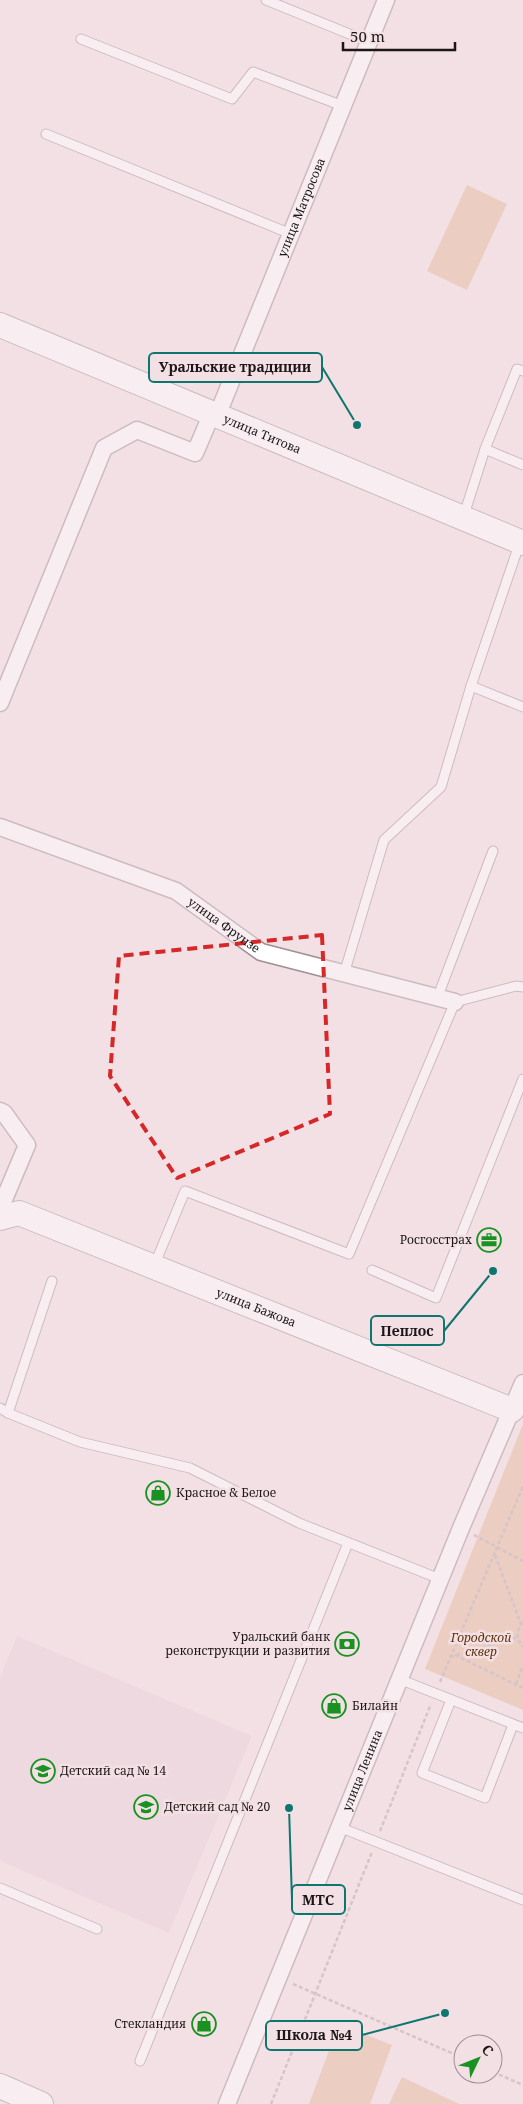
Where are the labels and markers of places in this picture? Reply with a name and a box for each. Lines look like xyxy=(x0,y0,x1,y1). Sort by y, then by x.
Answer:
callout: Уральские традиции xyxy=(149,353,322,382)
office icon: Росгосстрах xyxy=(476,1227,502,1253)
place label: Росгосстрах xyxy=(400,1231,472,1248)
callout: Пеплос xyxy=(371,1316,444,1345)
shop icon: Красное & Белое xyxy=(145,1480,171,1506)
place label: Красное & Белое xyxy=(176,1484,276,1501)
place label: Уральский банк реконструкции и развития xyxy=(165,1628,331,1659)
bank icon: Уральский банк реконструкции и развития xyxy=(334,1631,360,1657)
shop icon: Билайн xyxy=(321,1693,347,1719)
place label: Билайн xyxy=(352,1697,398,1714)
school or university icon: Детский сад № 14 xyxy=(30,1758,56,1784)
place label: Детский сад № 14 xyxy=(60,1762,166,1779)
school or university icon: Детский сад № 20 xyxy=(133,1794,159,1820)
place label: Детский сад № 20 xyxy=(164,1798,270,1815)
callout: МТС xyxy=(292,1885,345,1914)
shop icon: Стекландия xyxy=(191,2011,217,2037)
place label: Стекландия xyxy=(114,2015,186,2032)
callout: Школа №4 xyxy=(266,2021,362,2050)

